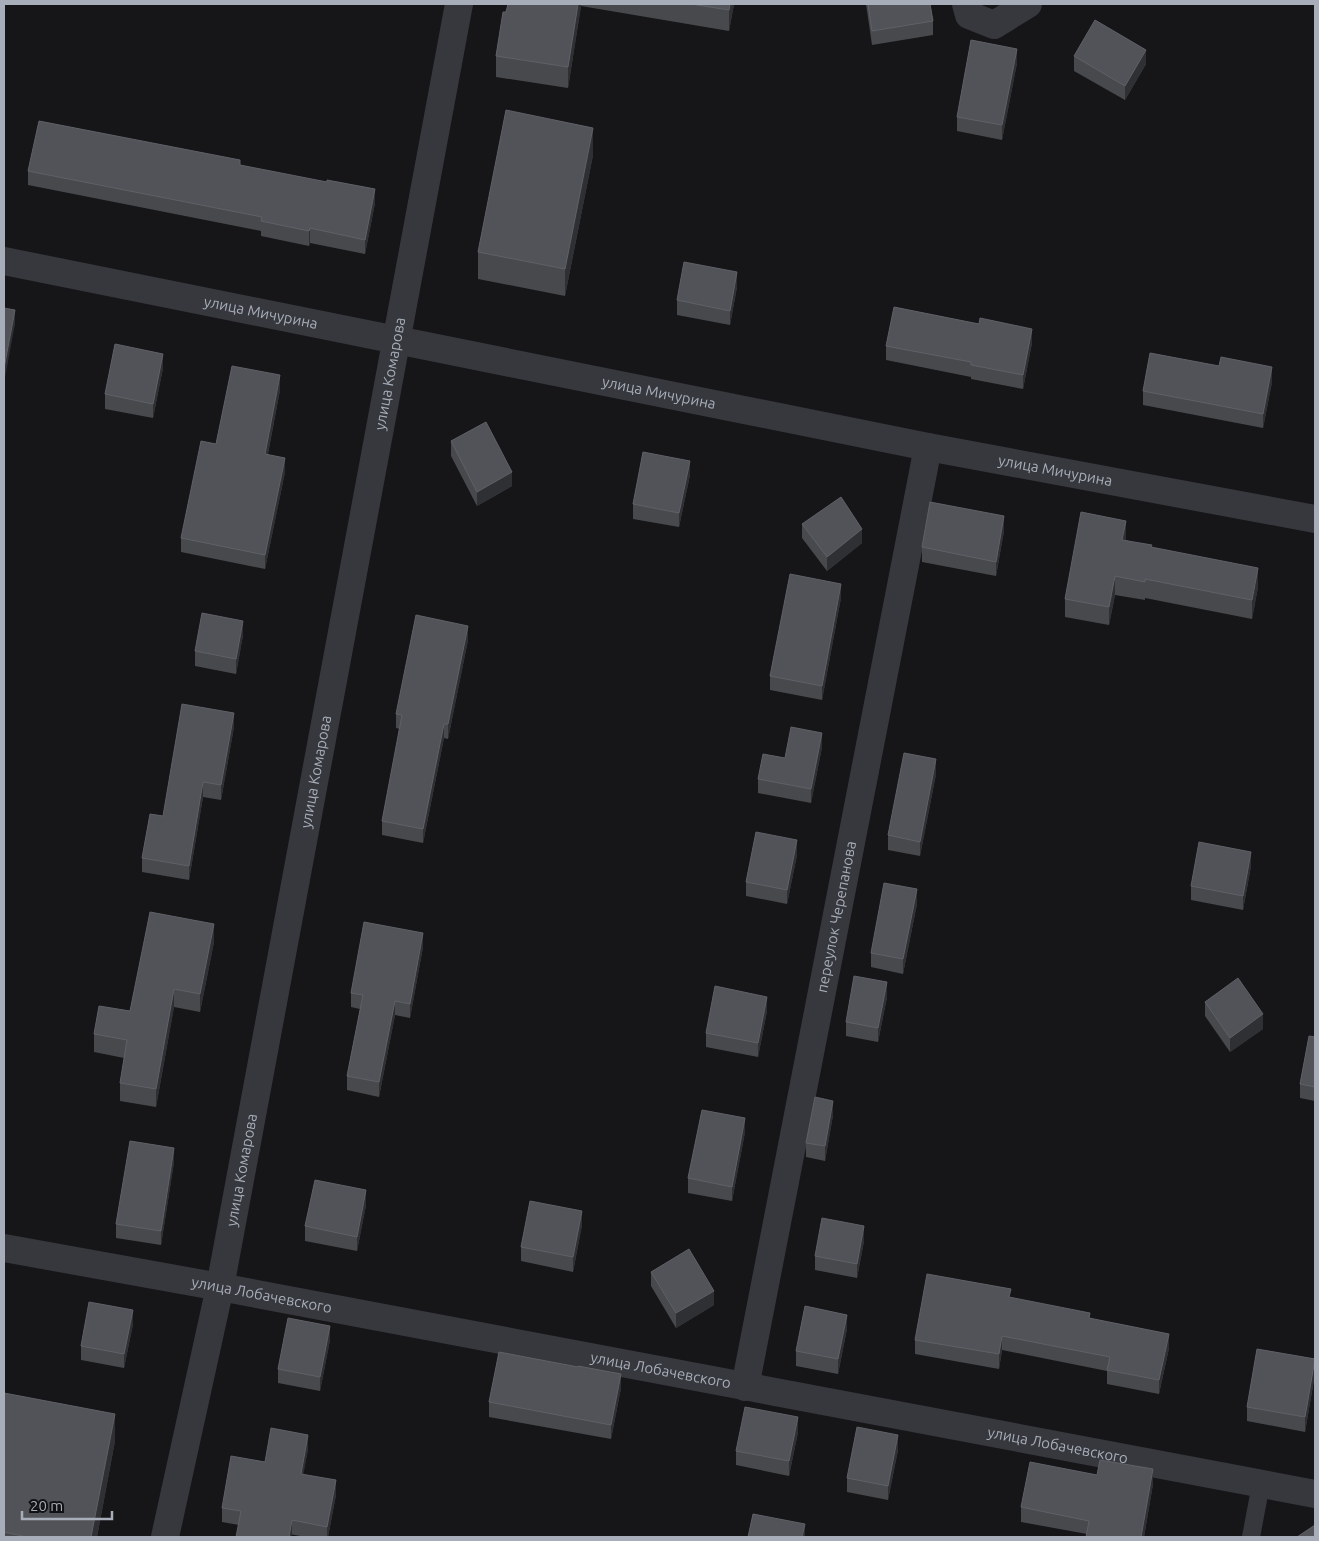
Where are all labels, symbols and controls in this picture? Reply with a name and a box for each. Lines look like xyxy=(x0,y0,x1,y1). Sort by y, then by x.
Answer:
street label: улица Мичурина xyxy=(203,292,319,332)
street label: улица Комарова xyxy=(371,316,408,431)
street label: улица Мичурина xyxy=(601,373,717,412)
street label: улица Мичурина xyxy=(997,451,1114,489)
street label: улица Комарова xyxy=(297,714,334,830)
street label: переулок Черепанова xyxy=(813,839,859,994)
street label: улица Комарова xyxy=(222,1112,260,1228)
street label: улица Лобачевского xyxy=(190,1273,334,1316)
street label: улица Лобачевского xyxy=(589,1348,732,1391)
street label: улица Лобачевского xyxy=(986,1423,1129,1466)
scale bar xyxy=(22,1488,112,1520)
text: 20 m xyxy=(30,1497,63,1514)

